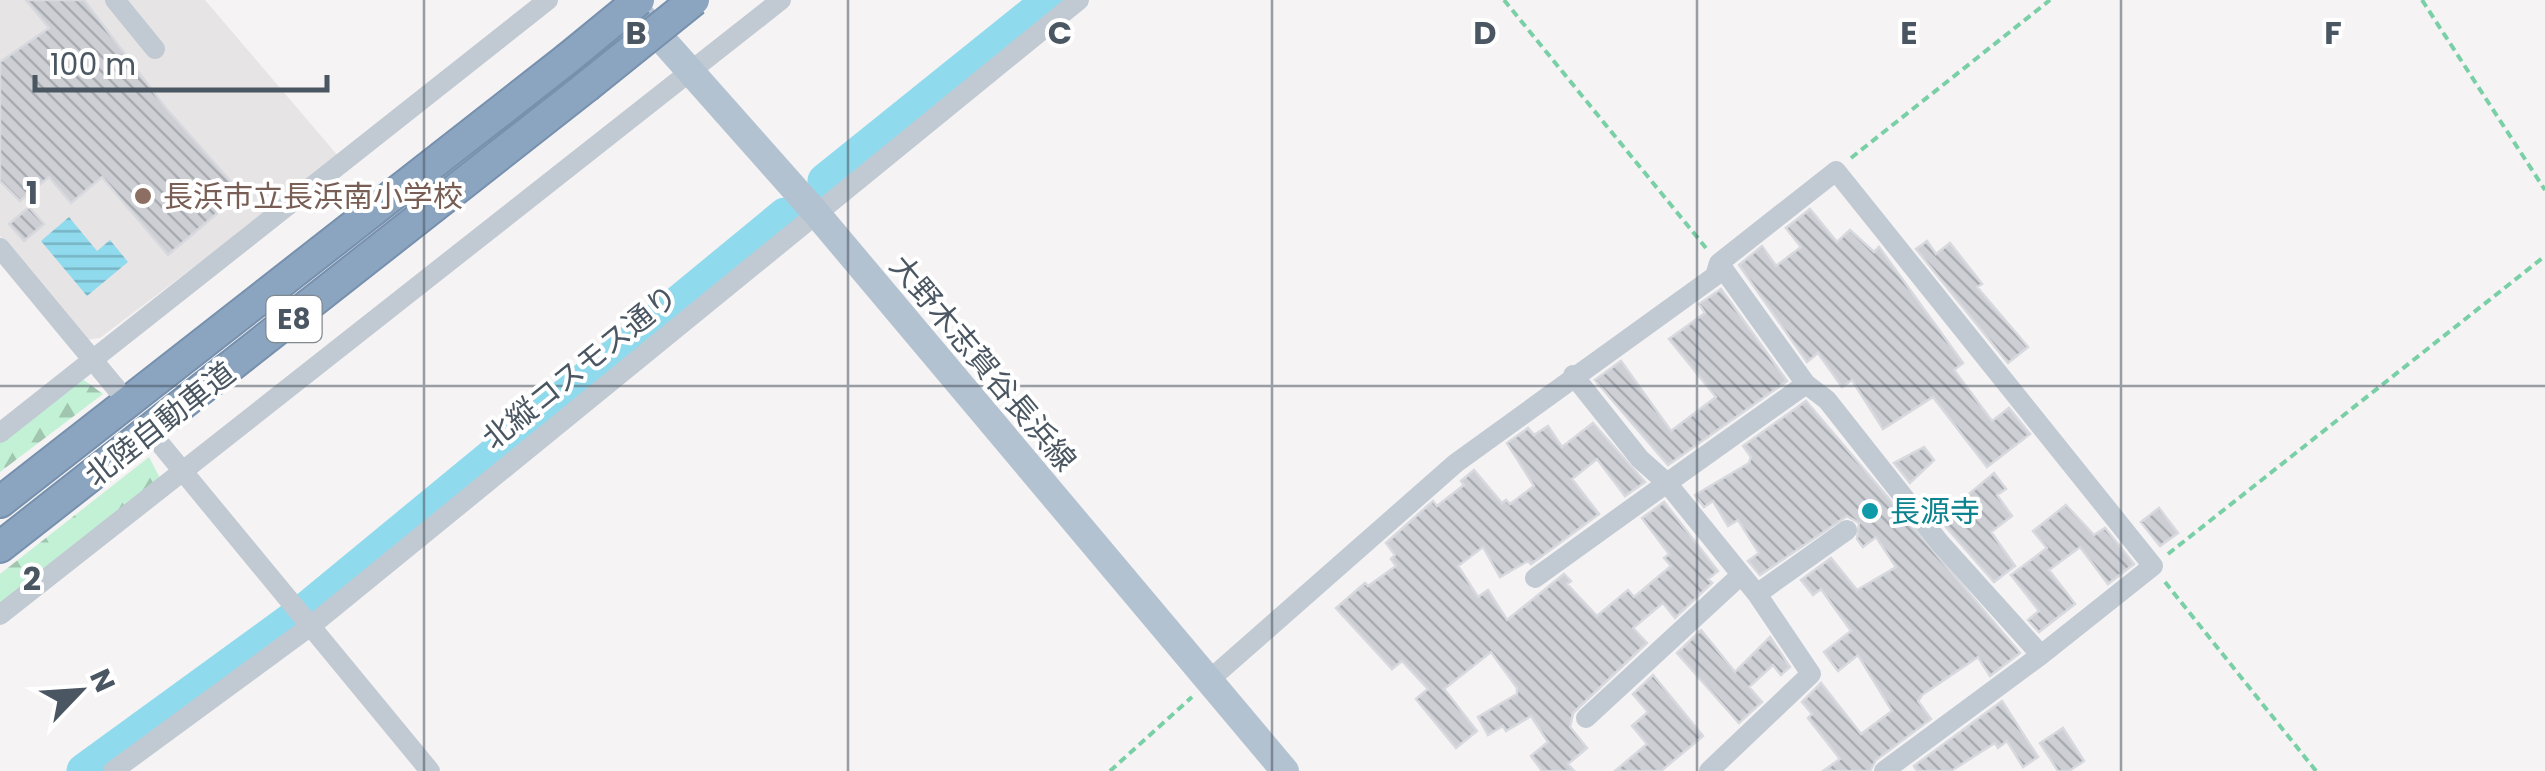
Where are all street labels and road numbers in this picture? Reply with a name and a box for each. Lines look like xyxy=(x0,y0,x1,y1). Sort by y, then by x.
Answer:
street label: 大野木志賀谷長浜線 xyxy=(880,246,1086,480)
street label: 北縦コスモス通り xyxy=(473,275,687,459)
road number: E8 xyxy=(266,296,322,342)
street label: 北陸自動車道 xyxy=(76,352,244,496)

